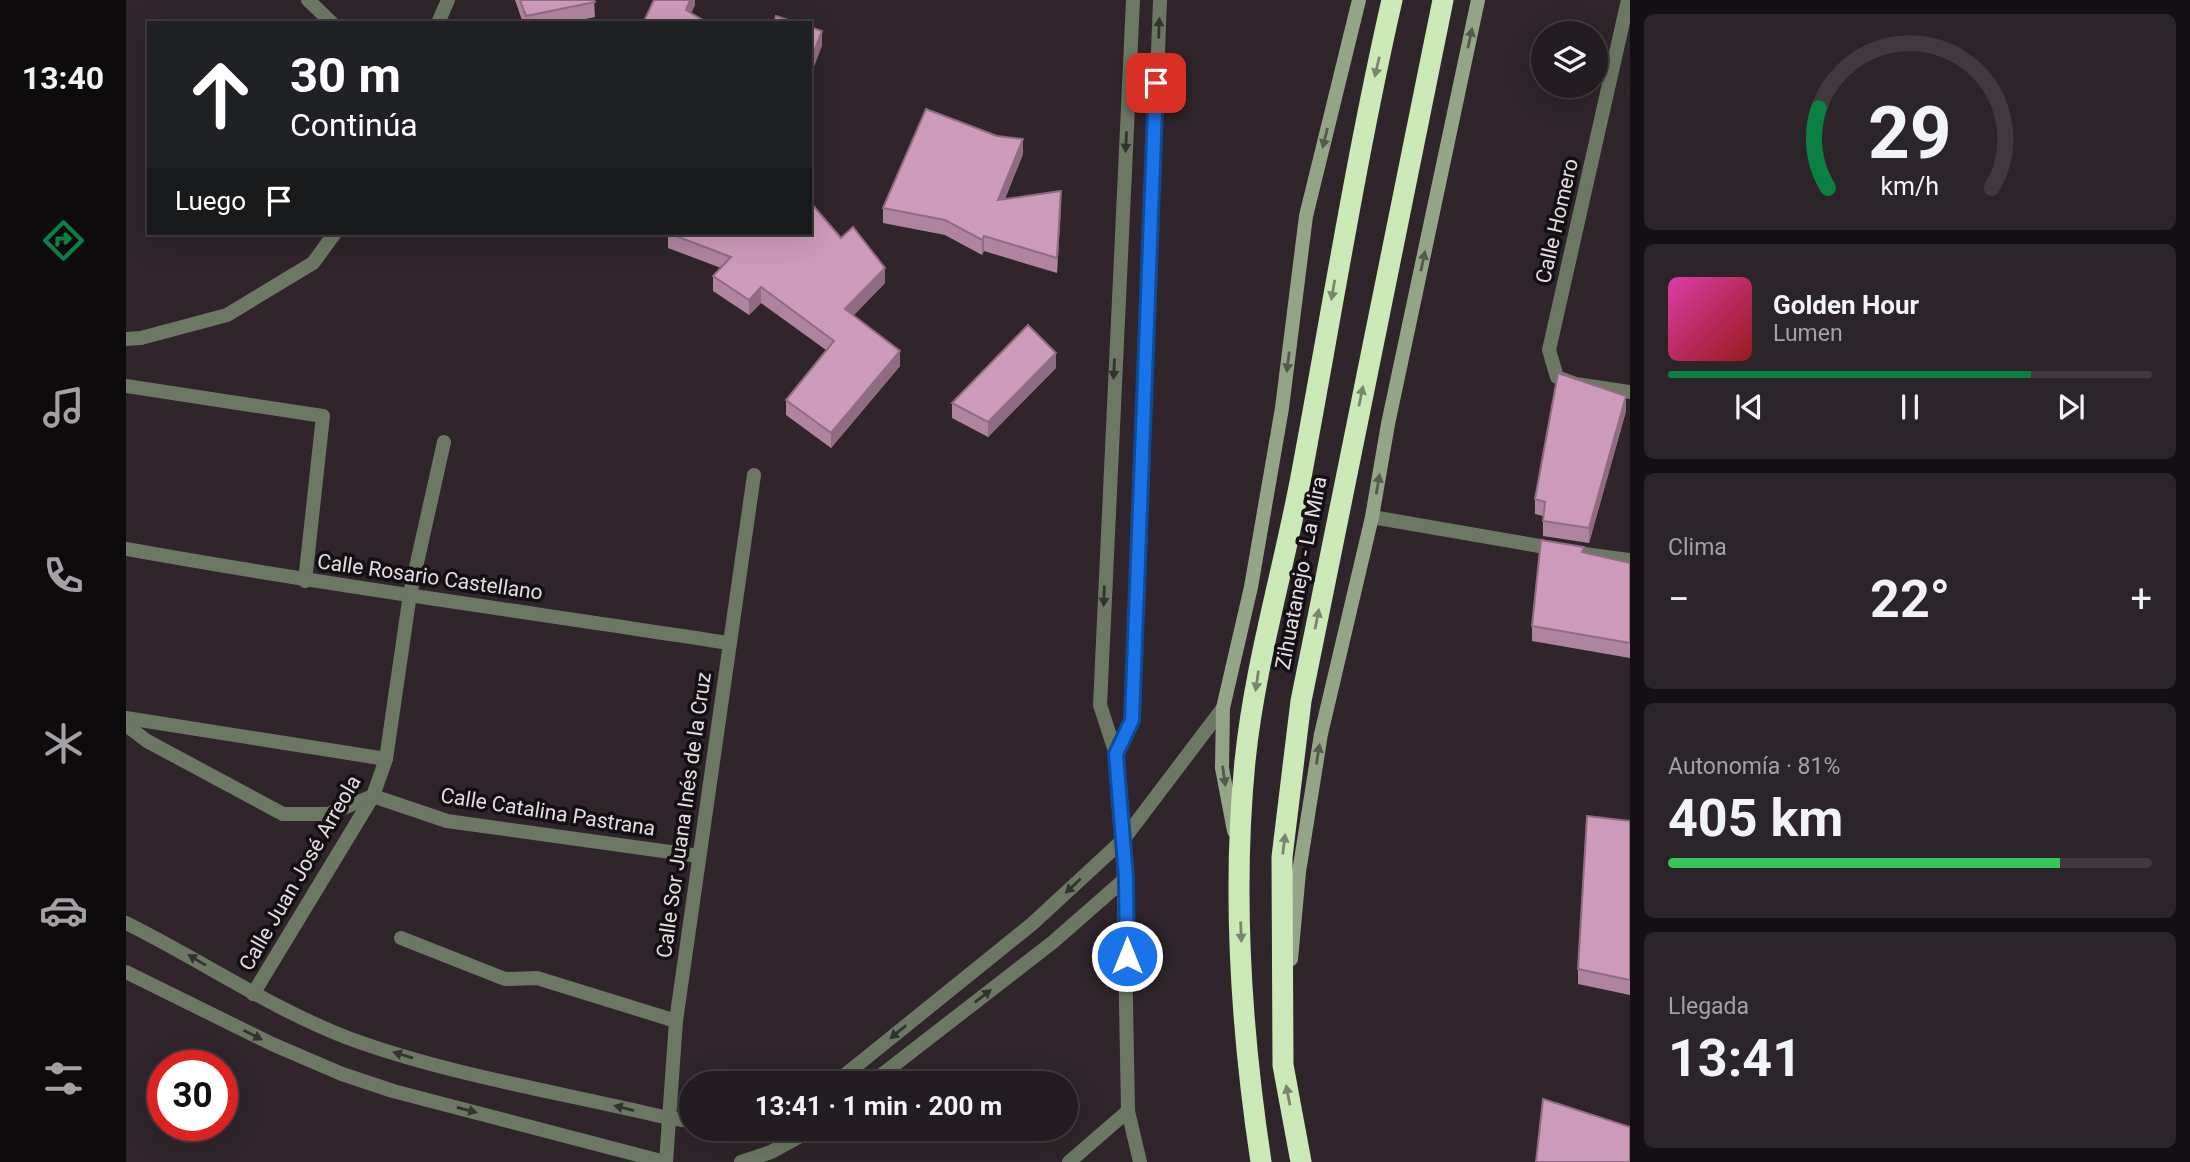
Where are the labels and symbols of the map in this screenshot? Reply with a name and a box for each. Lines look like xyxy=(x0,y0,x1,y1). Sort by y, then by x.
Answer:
one-way arrow xyxy=(1153,17,1164,39)
one-way arrow xyxy=(1464,27,1475,49)
pin xyxy=(1126,53,1186,113)
one-way arrow xyxy=(1372,56,1383,78)
one-way arrow xyxy=(1319,127,1330,149)
one-way arrow xyxy=(1120,131,1131,153)
street label: Calle Homero xyxy=(1531,156,1583,286)
one-way arrow xyxy=(1417,250,1428,272)
one-way arrow xyxy=(1327,279,1338,301)
one-way arrow xyxy=(1282,351,1293,373)
one-way arrow xyxy=(1108,358,1119,380)
one-way arrow xyxy=(1356,385,1367,407)
one-way arrow xyxy=(1373,473,1384,495)
street label: Zihuatanejo - La Mira xyxy=(1271,475,1331,671)
street label: Calle Rosario Castellano xyxy=(316,549,544,605)
one-way arrow xyxy=(1099,585,1110,607)
one-way arrow xyxy=(1311,608,1322,630)
one-way arrow xyxy=(1251,670,1262,692)
street label: Calle Sor Juana Inés de la Cruz xyxy=(652,671,716,959)
one-way arrow xyxy=(1313,743,1324,765)
one-way arrow xyxy=(1219,765,1230,787)
street label: Calle Juan José Arreola xyxy=(234,771,366,975)
street label: Calle Catalina Pastrana xyxy=(439,783,657,841)
one-way arrow xyxy=(1278,832,1289,854)
one-way arrow xyxy=(1065,878,1082,894)
position arrow xyxy=(1090,919,1164,993)
one-way arrow xyxy=(1236,921,1247,943)
one-way arrow xyxy=(188,954,207,967)
one-way arrow xyxy=(974,989,992,1004)
one-way arrow xyxy=(890,1024,907,1039)
one-way arrow xyxy=(243,1029,263,1040)
one-way arrow xyxy=(393,1049,414,1059)
speed limit sign: 30 xyxy=(147,1050,238,1141)
one-way arrow xyxy=(1283,1084,1294,1106)
one-way arrow xyxy=(613,1102,635,1113)
one-way arrow xyxy=(456,1105,478,1116)

